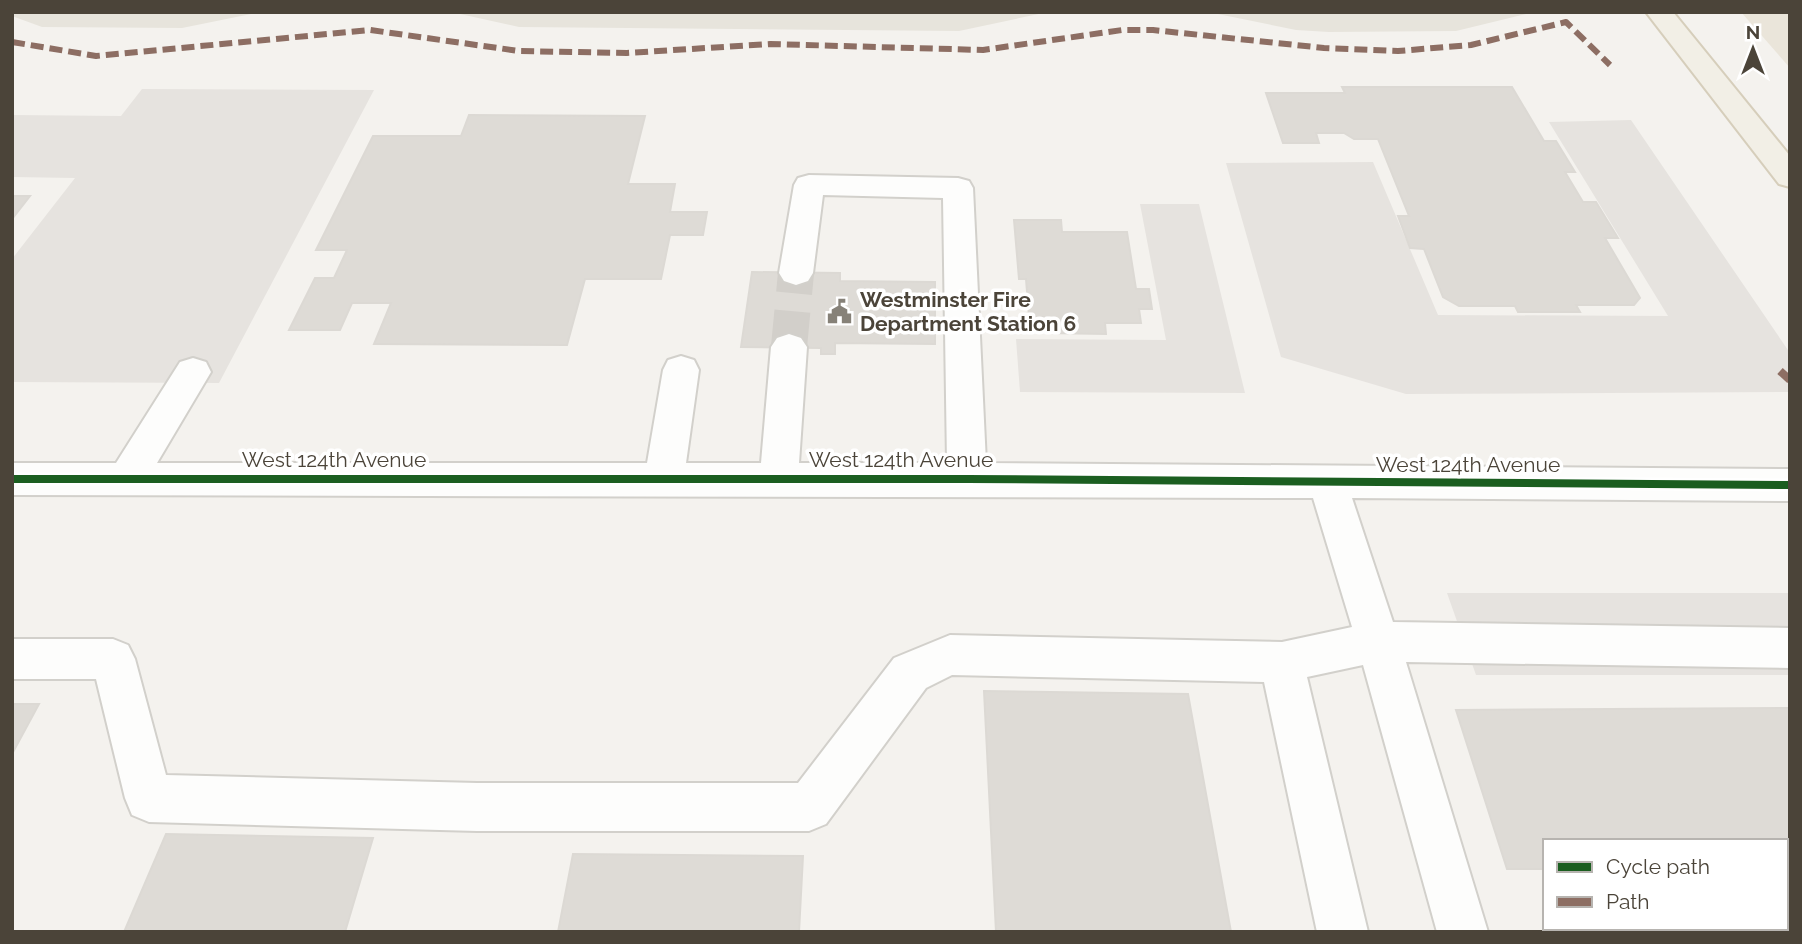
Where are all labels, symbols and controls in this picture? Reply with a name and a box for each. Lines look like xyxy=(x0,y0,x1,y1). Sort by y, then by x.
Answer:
north arrow xyxy=(1718,14,1788,84)
text: N xyxy=(1746,21,1760,43)
place label: Westminster Fire Department Station 6 xyxy=(860,287,1076,336)
public building icon: Westminster Fire Department Station 6 xyxy=(826,298,854,326)
street label: West 124th Avenue xyxy=(242,447,426,472)
street label: West 124th Avenue xyxy=(809,447,993,472)
street label: West 124th Avenue xyxy=(1376,452,1560,477)
legend xyxy=(1543,839,1788,930)
text: Cycle path xyxy=(1606,854,1710,879)
text: Path xyxy=(1606,889,1650,914)

